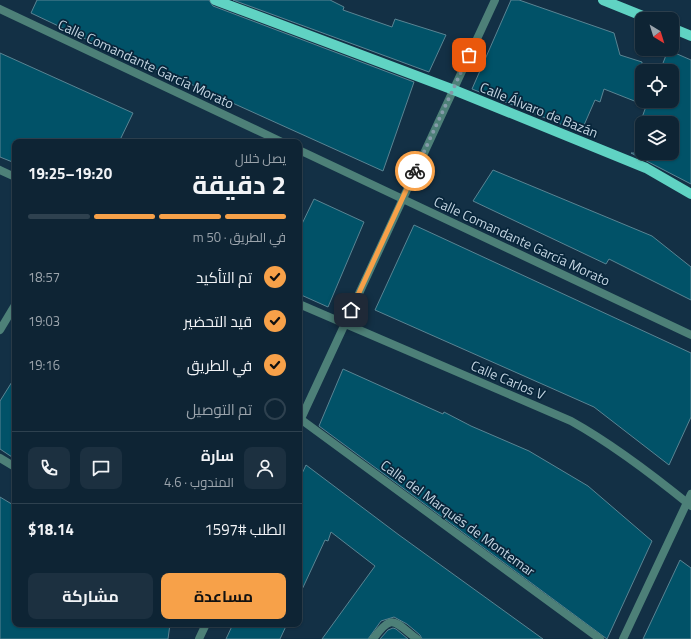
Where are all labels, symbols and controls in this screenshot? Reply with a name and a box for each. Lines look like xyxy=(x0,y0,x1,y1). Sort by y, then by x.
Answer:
north arrow xyxy=(635,12,679,56)
map controls xyxy=(635,12,679,160)
street label: Calle Comandante García Morato xyxy=(55,13,238,114)
pin xyxy=(452,38,486,72)
icon: bag xyxy=(458,44,480,66)
button: locate xyxy=(635,64,679,108)
street label: Calle Álvaro de Bazán xyxy=(477,76,601,143)
button: layers xyxy=(635,116,679,160)
text: يصل خلال xyxy=(235,148,286,168)
courier xyxy=(395,151,435,191)
icon: bike xyxy=(404,160,426,182)
text: 19:20–19:25 xyxy=(28,162,112,185)
text: 2 دقيقة xyxy=(192,165,286,204)
street label: Calle Comandante García Morato xyxy=(431,190,614,291)
text: في الطريق · 50 m xyxy=(193,227,286,247)
text: تم التأكيد xyxy=(196,266,252,289)
icon: check xyxy=(264,266,286,288)
text: 18:57 xyxy=(28,267,60,287)
pin xyxy=(334,293,368,327)
icon: home xyxy=(340,299,362,321)
text: قيد التحضير xyxy=(184,310,252,333)
icon: check xyxy=(264,310,286,332)
text: 19:03 xyxy=(28,311,60,331)
text: في الطريق xyxy=(187,354,252,377)
icon: check xyxy=(264,354,286,376)
street label: Calle Carlos V xyxy=(468,354,549,405)
text: 19:16 xyxy=(28,355,60,375)
text: تم التوصيل xyxy=(186,398,252,421)
text: سارة xyxy=(201,444,234,467)
button: phone xyxy=(28,447,70,489)
button: chat xyxy=(80,447,122,489)
button: person xyxy=(244,447,286,489)
street label: Calle del Marqués de Montemar xyxy=(377,454,540,581)
text: المندوب · 4.6 xyxy=(164,472,234,492)
text: $18.14 xyxy=(28,518,74,541)
text: الطلب #1597 xyxy=(204,518,286,541)
button: مشاركة xyxy=(28,573,153,619)
button: مساعدة xyxy=(161,573,286,619)

